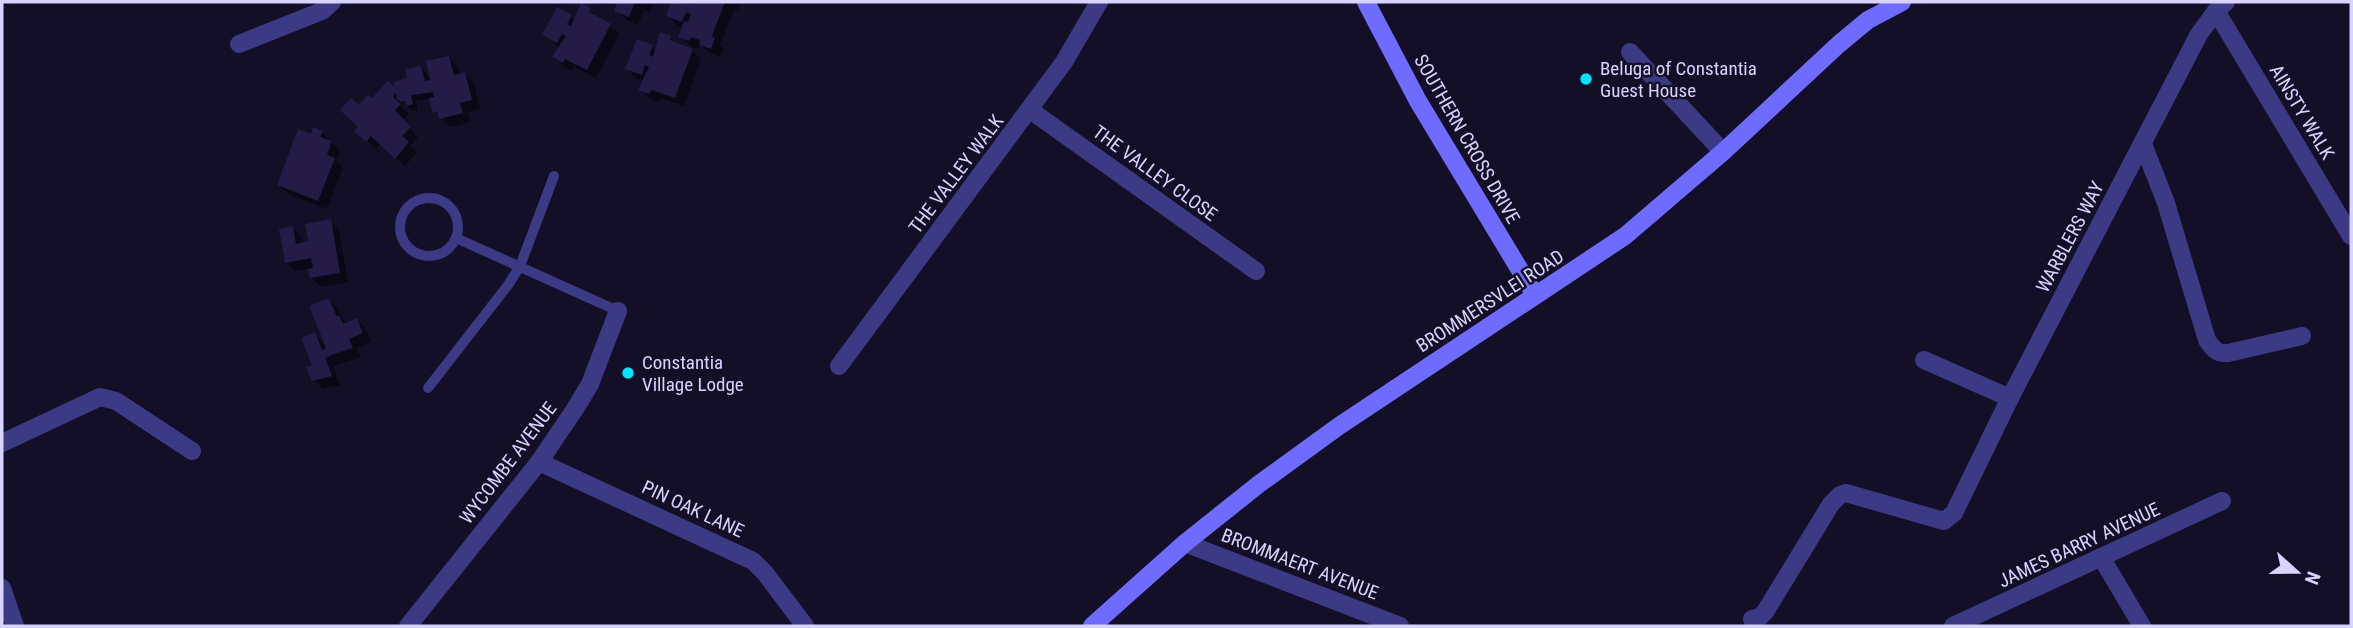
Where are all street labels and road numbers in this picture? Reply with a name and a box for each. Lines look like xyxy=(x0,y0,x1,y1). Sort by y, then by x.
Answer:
street label: SOUTHERN CROSS DRIVE xyxy=(1409,50,1525,228)
street label: AINSTY WALK xyxy=(2265,61,2340,164)
street label: THE VALLEY WALK xyxy=(904,110,1008,238)
street label: THE VALLEY CLOSE xyxy=(1088,120,1222,226)
street label: WARBLERS WAY xyxy=(2031,178,2109,296)
street label: BROMMERSVLEI ROAD xyxy=(1412,245,1568,357)
street label: WYCOMBE AVENUE xyxy=(455,397,561,529)
street label: PIN OAK LANE xyxy=(638,475,748,543)
street label: JAMES BARRY AVENUE xyxy=(1995,497,2163,593)
street label: BROMMAERT AVENUE xyxy=(1218,523,1382,605)

